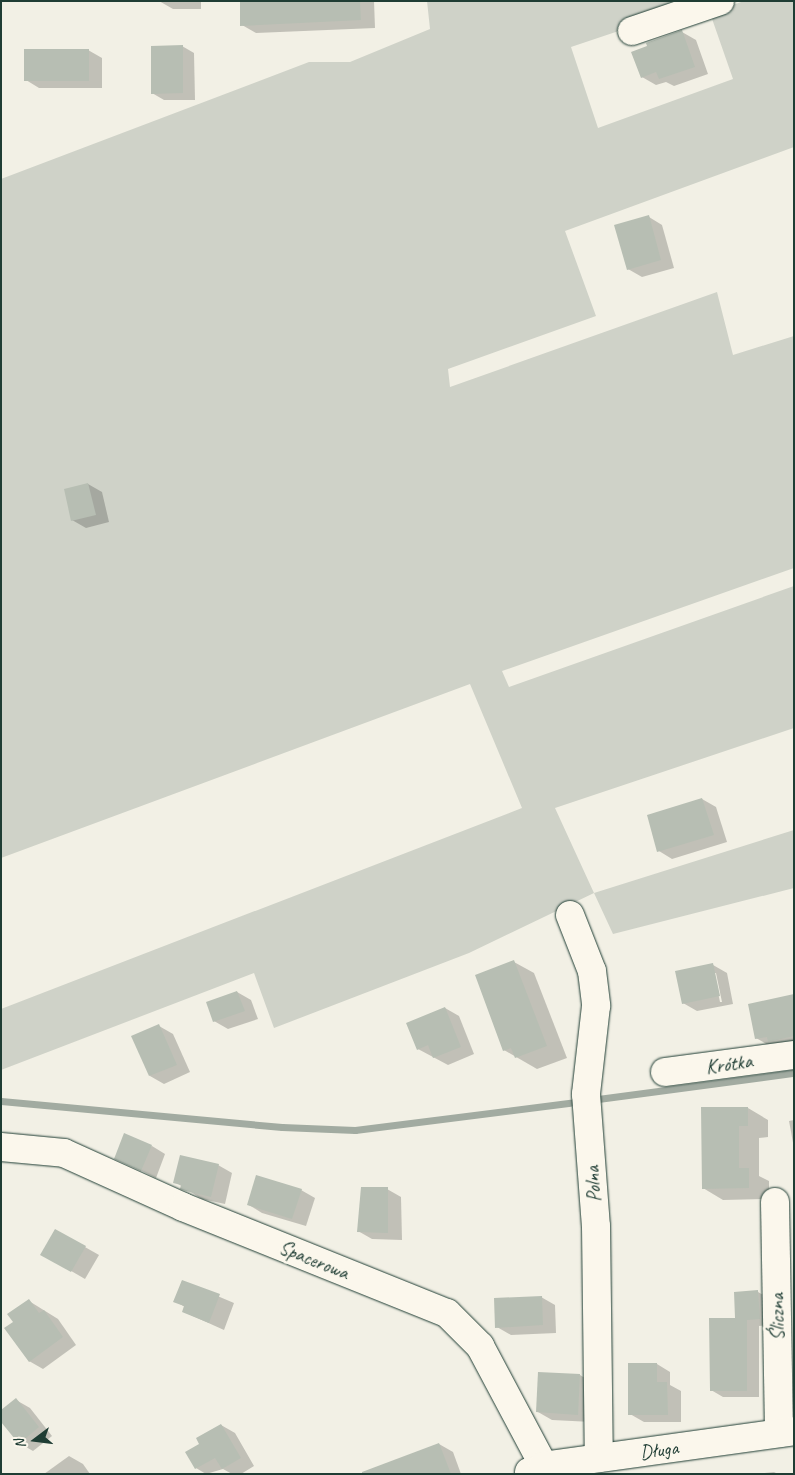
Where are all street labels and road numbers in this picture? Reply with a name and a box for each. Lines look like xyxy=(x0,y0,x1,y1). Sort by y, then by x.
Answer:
street label: Krótka xyxy=(704,1049,754,1079)
street label: Polna xyxy=(580,1165,606,1203)
street label: Spacerowa xyxy=(276,1235,352,1285)
street label: Śliczna xyxy=(765,1293,789,1341)
street label: Długa xyxy=(638,1435,680,1465)

